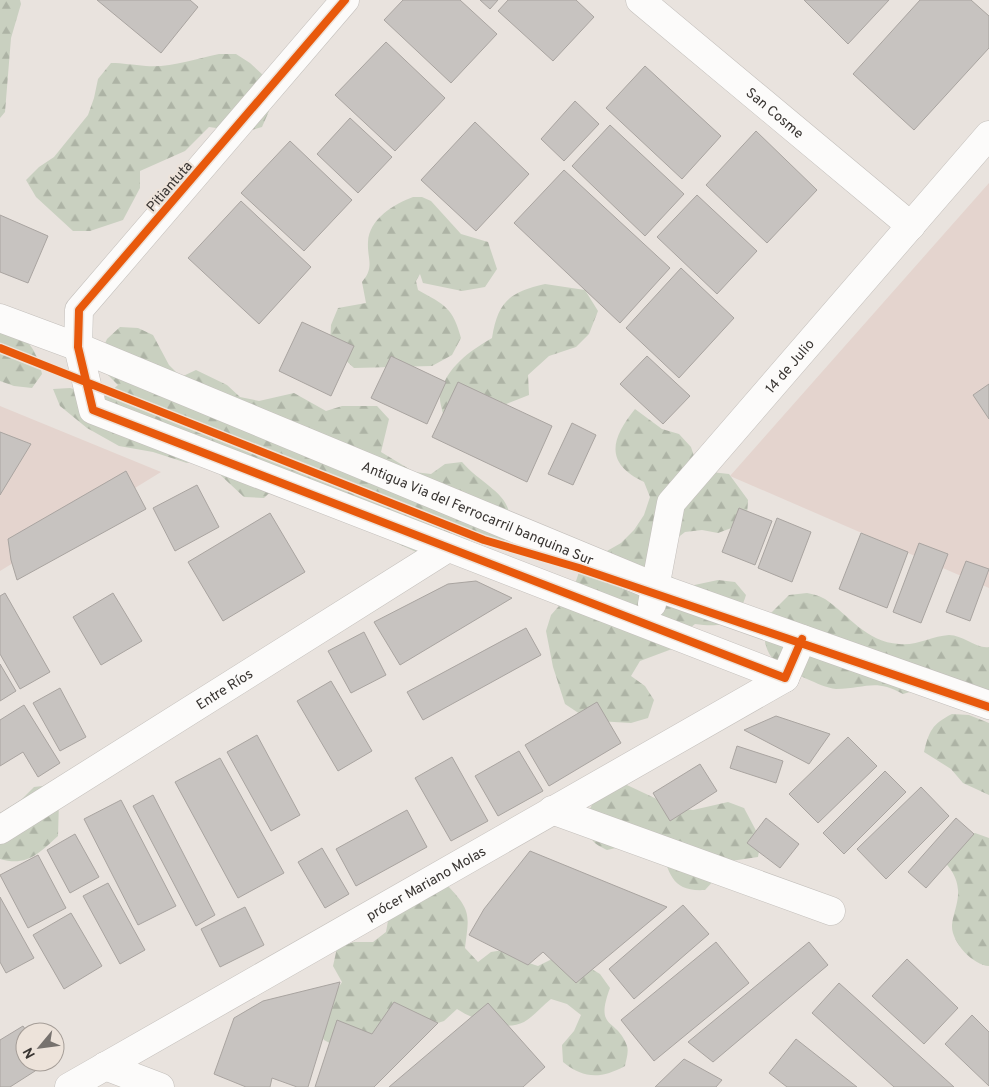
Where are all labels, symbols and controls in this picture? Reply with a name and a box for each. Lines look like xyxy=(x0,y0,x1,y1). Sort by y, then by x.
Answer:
street label: San Cosme xyxy=(742,85,807,143)
street label: Pitiantuta xyxy=(144,158,197,216)
street label: 14 de Julio xyxy=(763,336,819,397)
street label: Antigua Via del Ferrocarril banquina Sur xyxy=(359,459,596,570)
street label: Entre Ríos xyxy=(194,666,257,714)
street label: prócer Mariano Molas xyxy=(364,844,490,925)
north arrow xyxy=(15,1022,65,1072)
text: N xyxy=(20,1044,40,1061)

